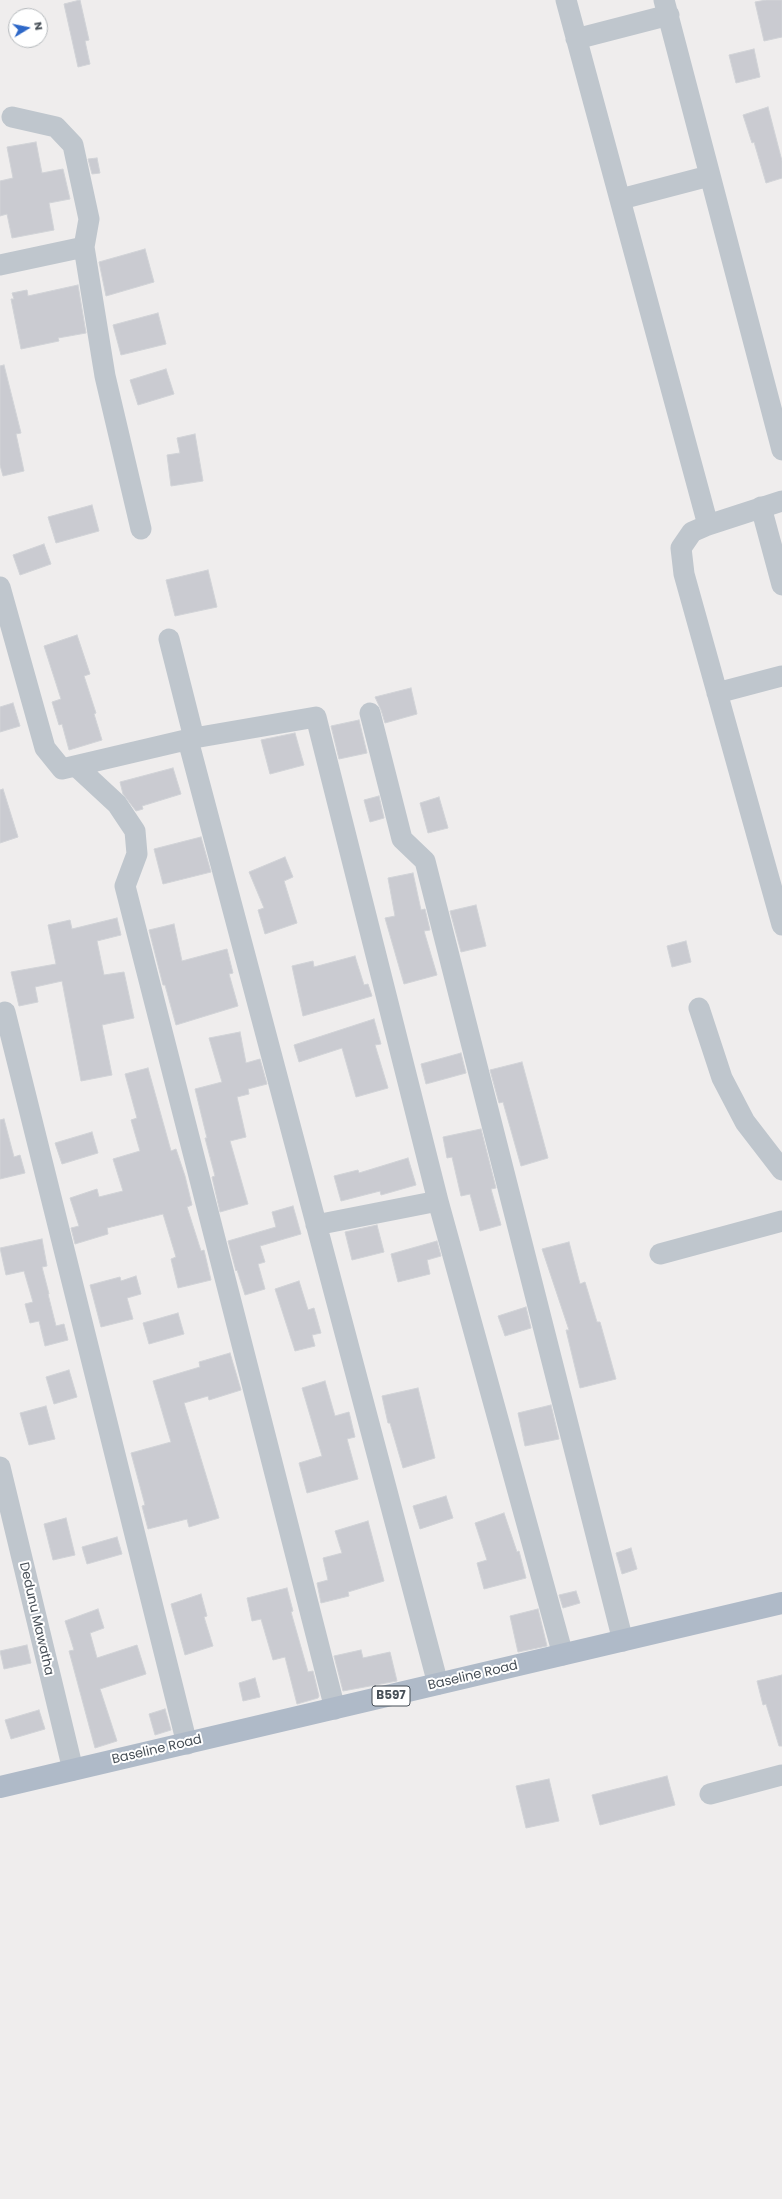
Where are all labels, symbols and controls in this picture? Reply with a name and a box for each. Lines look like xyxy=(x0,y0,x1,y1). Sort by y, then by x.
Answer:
north arrow xyxy=(8,8,48,48)
text: N xyxy=(30,21,47,32)
street label: Dedunu Mawatha xyxy=(15,1561,57,1677)
street label: Baseline Road xyxy=(427,1658,519,1694)
road number: B597 xyxy=(372,1686,410,1706)
street label: Baseline Road xyxy=(111,1732,203,1768)

